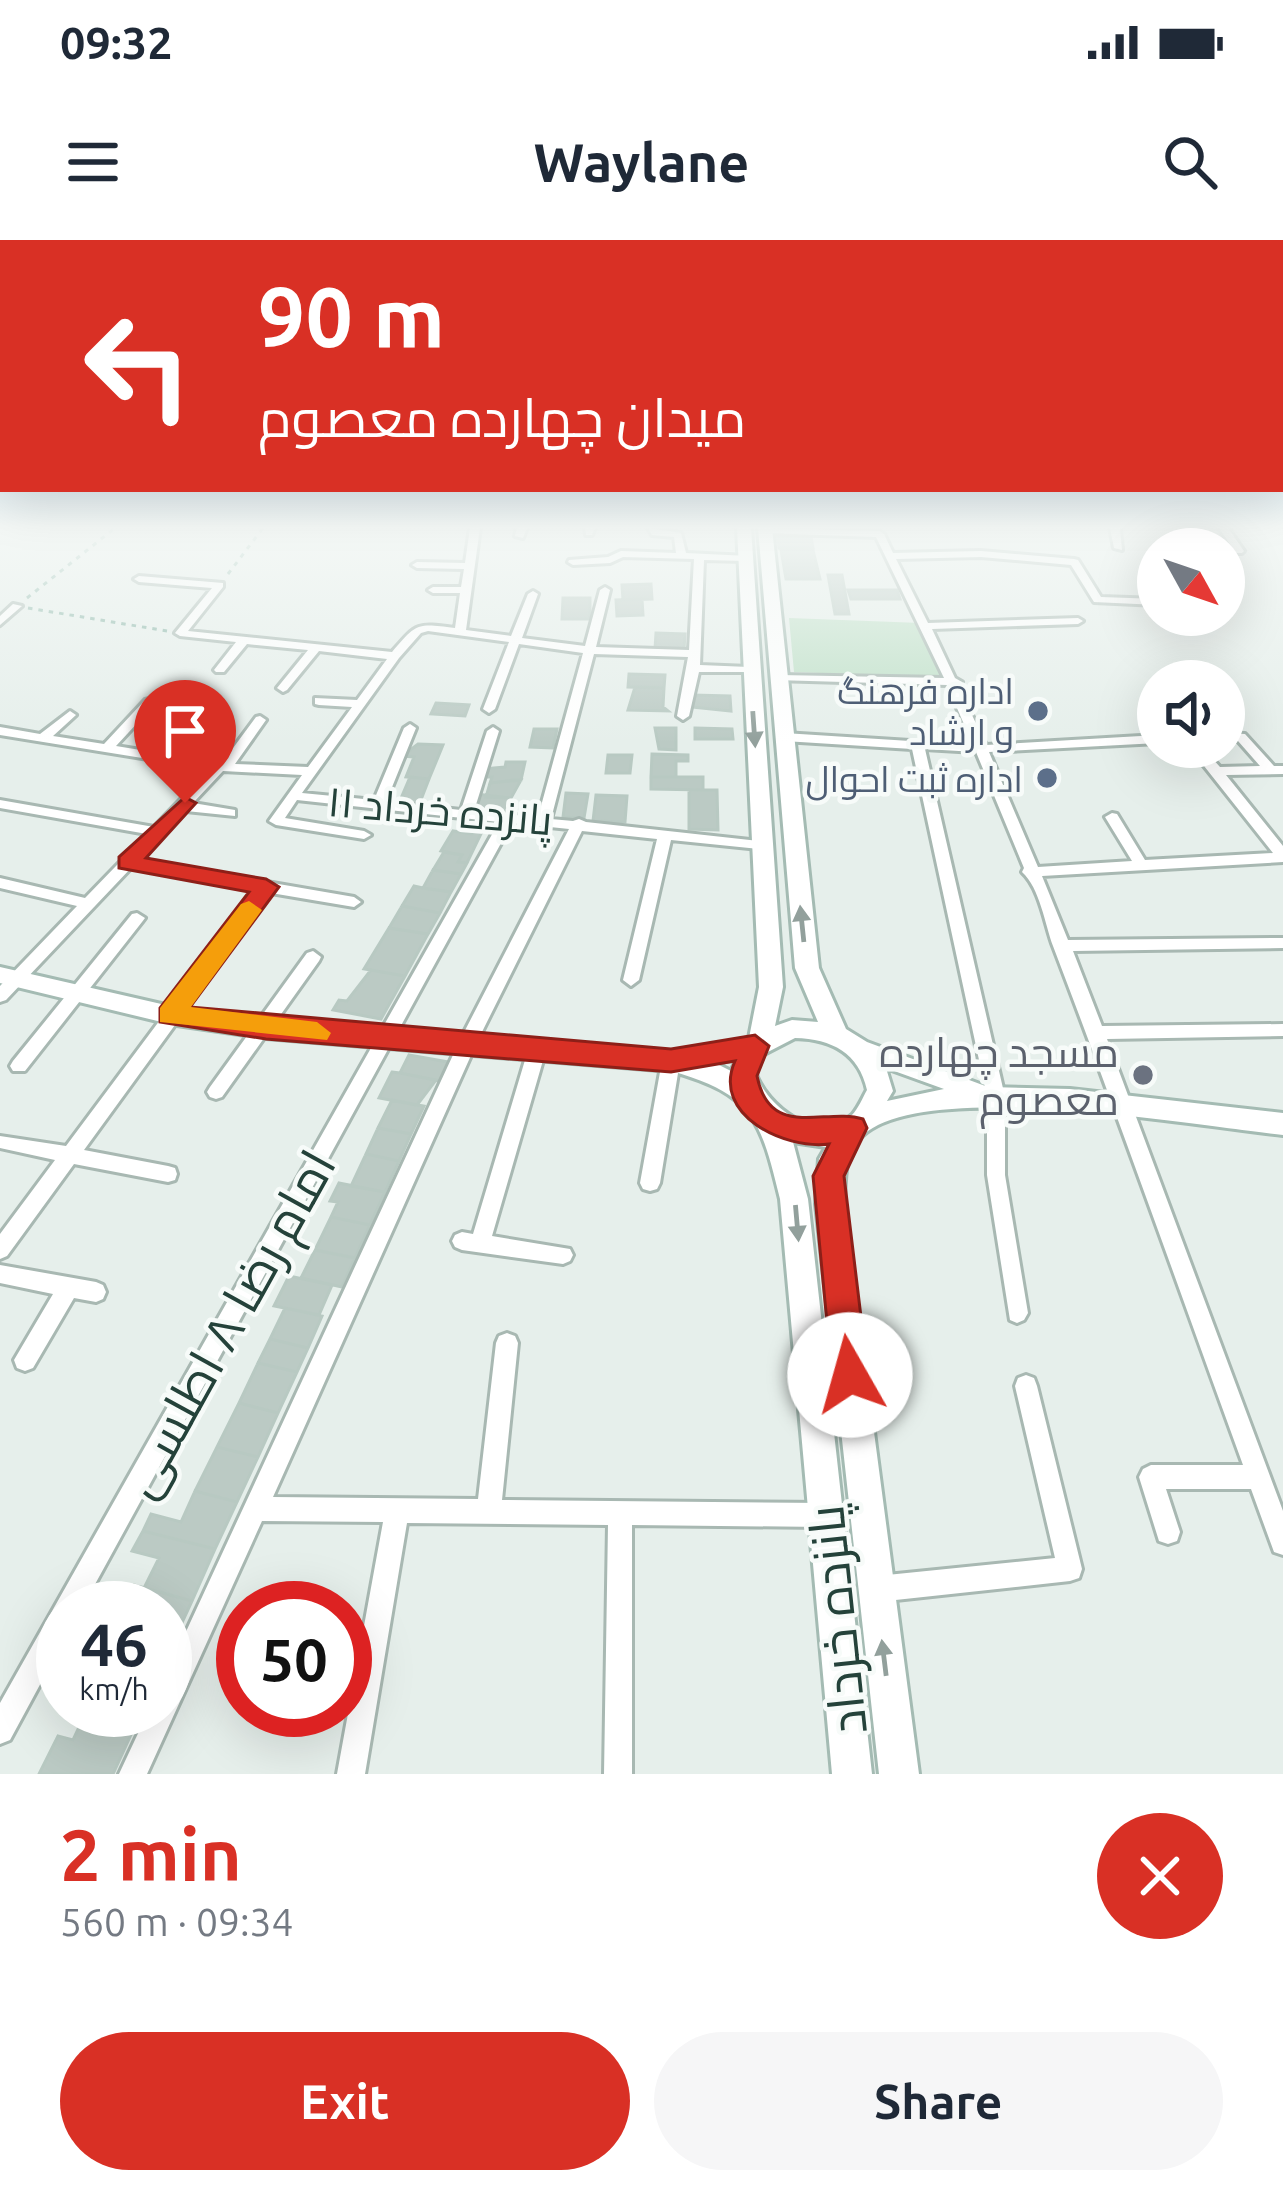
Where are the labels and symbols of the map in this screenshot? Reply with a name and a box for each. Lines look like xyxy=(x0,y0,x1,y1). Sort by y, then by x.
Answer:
north arrow xyxy=(1137,528,1245,636)
place label: اداره فرهنگ و ارشاد xyxy=(837,670,1014,753)
pin xyxy=(134,680,236,803)
marker: اداره فرهنگ و ارشاد xyxy=(1025,698,1051,724)
one-way arrow xyxy=(744,711,763,748)
place label: اداره ثبت احوال xyxy=(806,758,1023,801)
marker: اداره ثبت احوال xyxy=(1034,765,1060,791)
street label: پانزده خرداد ۱۱ xyxy=(325,777,554,848)
one-way arrow xyxy=(792,905,811,942)
place label: مسجد چهارده معصوم xyxy=(879,1028,1119,1129)
marker: مسجد چهارده معصوم xyxy=(1130,1062,1156,1088)
street label: امام رضا ۸ اطلسی xyxy=(108,1140,352,1510)
one-way arrow xyxy=(788,1205,807,1242)
position arrow xyxy=(787,1312,913,1438)
street label: پانزده خرداد xyxy=(795,1502,883,1738)
speed limit sign: 50 xyxy=(216,1581,372,1737)
one-way arrow xyxy=(875,1639,894,1676)

